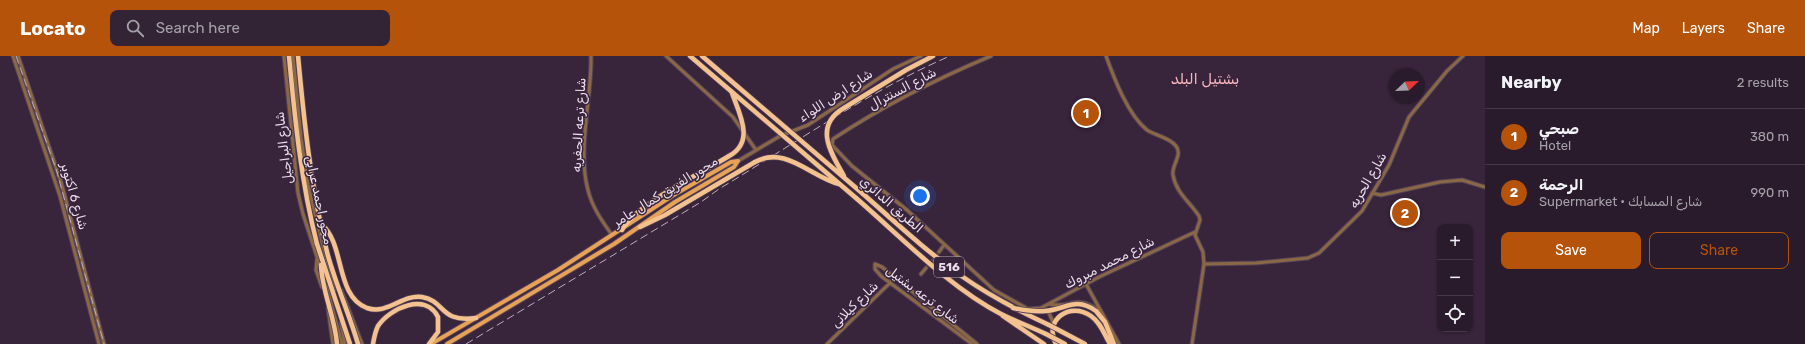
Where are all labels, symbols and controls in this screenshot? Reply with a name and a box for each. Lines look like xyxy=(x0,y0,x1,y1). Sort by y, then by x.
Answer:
search box xyxy=(110,10,390,46)
text: Locato xyxy=(20,17,86,40)
icon: search xyxy=(124,17,146,39)
text: Search here xyxy=(156,19,240,37)
text: Map xyxy=(1633,20,1660,37)
text: Layers xyxy=(1682,20,1725,37)
text: Share xyxy=(1747,20,1785,37)
street label: شارع السنترال xyxy=(866,64,940,114)
street label: شارع ارض اللواء xyxy=(795,66,876,127)
north arrow xyxy=(1389,68,1425,104)
district label: بشتيل البلد xyxy=(1171,70,1239,88)
text: Nearby xyxy=(1501,72,1562,92)
text: 2 results xyxy=(1737,75,1789,90)
street label: شارع ترعه الحفريه xyxy=(569,77,590,173)
pin: 1 xyxy=(1073,98,1099,128)
street label: شارع البراجيل xyxy=(272,111,297,185)
text: صبحي xyxy=(1539,120,1579,138)
text: 1 xyxy=(1511,129,1517,144)
text: 380 m xyxy=(1750,129,1789,144)
text: Hotel xyxy=(1539,138,1571,153)
street label: شارع الحريه xyxy=(1345,150,1391,212)
street label: محور الفريق كمال عامر xyxy=(609,153,721,231)
street label: محور احمد عرابى xyxy=(302,154,336,246)
street label: شارع 6 اكتوبر xyxy=(56,160,91,232)
street label: الطريق الدائري xyxy=(856,173,926,237)
text: الرحمة xyxy=(1539,176,1583,194)
text: 2 xyxy=(1510,185,1518,200)
text: 990 m xyxy=(1751,185,1789,200)
your location xyxy=(910,186,930,206)
text: Supermarket · شارع المسابك xyxy=(1539,194,1702,209)
pin: 2 xyxy=(1392,198,1418,228)
map controls xyxy=(1437,224,1473,332)
button: + xyxy=(1437,224,1473,260)
button: Save xyxy=(1501,232,1641,269)
button: Share xyxy=(1649,232,1789,269)
street label: شارع محمد مبروك xyxy=(1062,233,1158,293)
road number: 516 xyxy=(934,257,964,277)
button: − xyxy=(1437,260,1473,296)
street label: شارع ترعه بشتيل xyxy=(882,262,962,328)
street label: شارع كيلانى xyxy=(828,278,882,332)
button: locate xyxy=(1437,296,1473,332)

